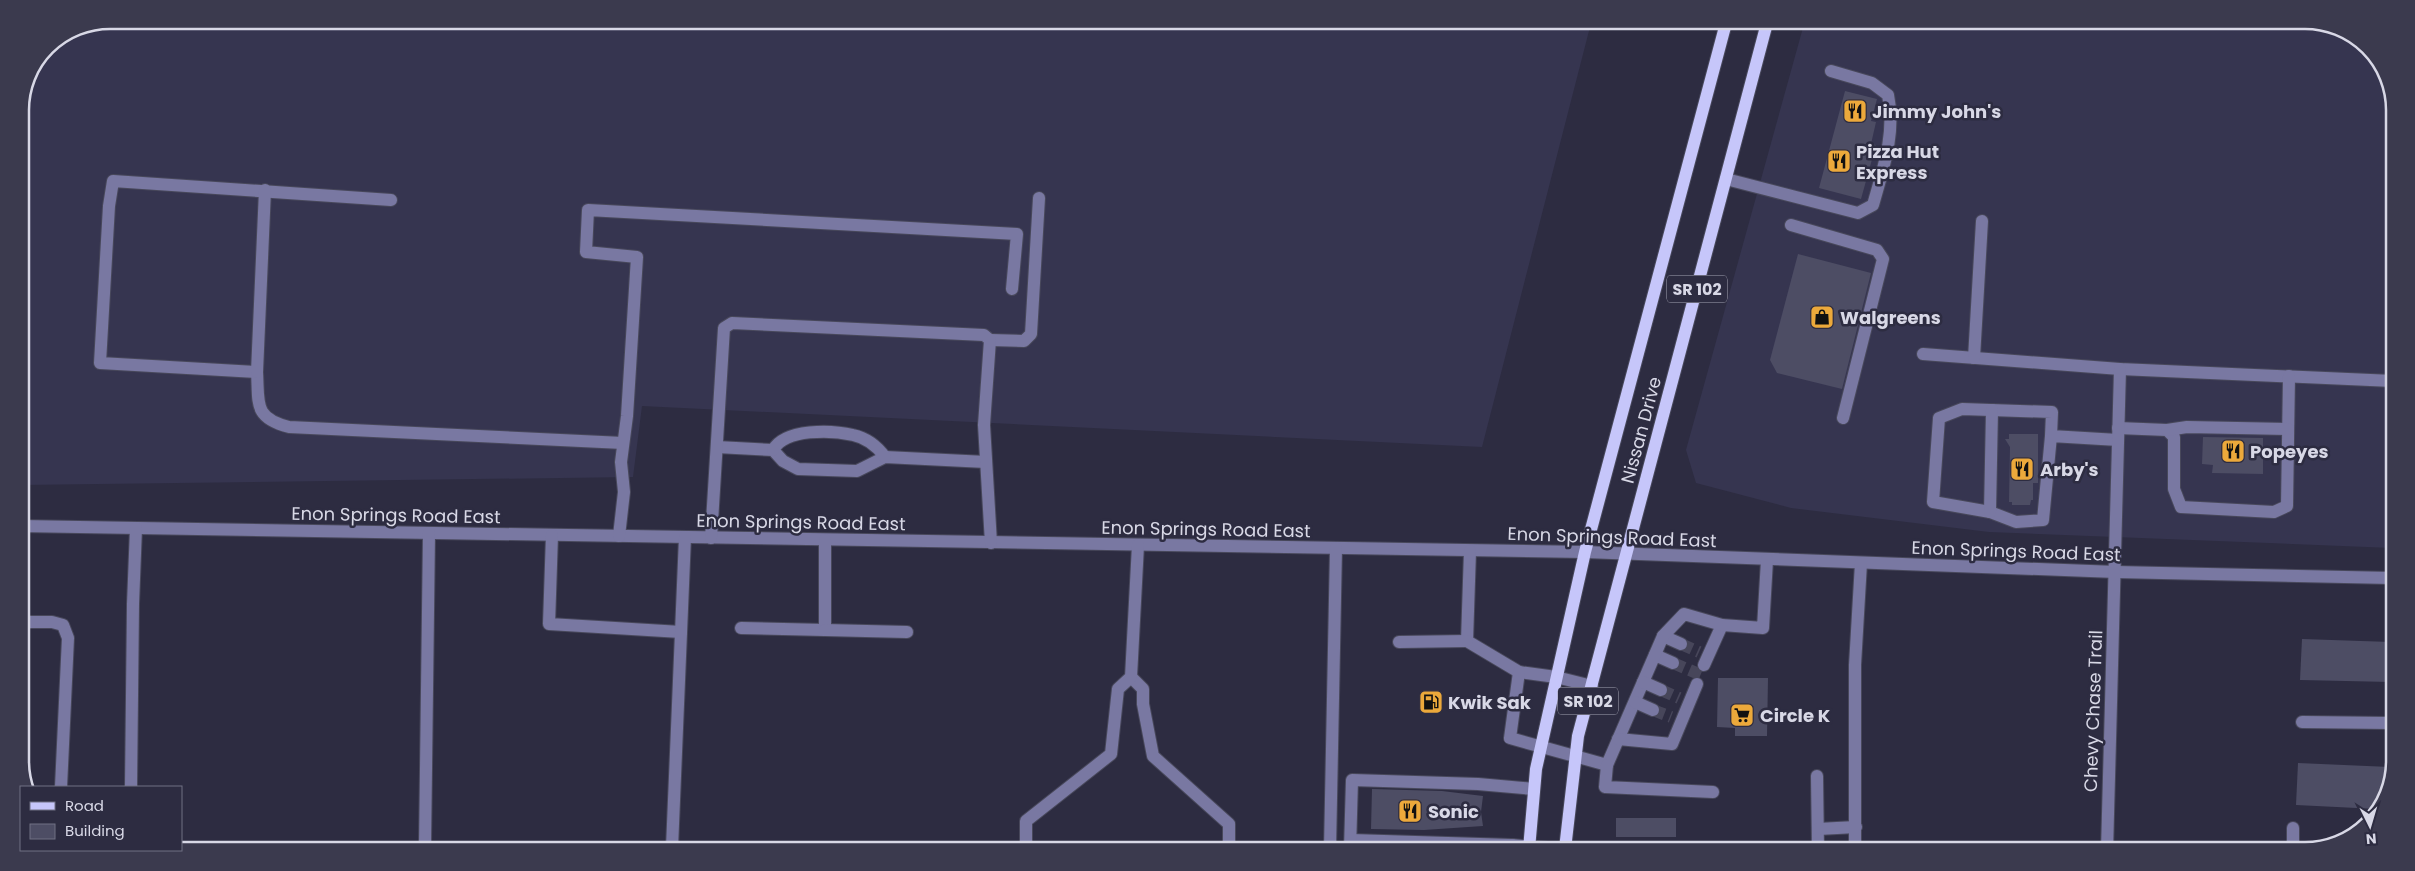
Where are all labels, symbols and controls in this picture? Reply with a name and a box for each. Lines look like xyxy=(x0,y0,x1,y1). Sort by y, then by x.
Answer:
restaurant icon: Jimmy John's xyxy=(1842,98,1868,124)
place label: Jimmy John's xyxy=(1872,99,2001,124)
place label: Pizza Hut Express xyxy=(1856,139,1939,185)
restaurant icon: Pizza Hut Express xyxy=(1826,148,1852,174)
road number: SR 102 xyxy=(1667,276,1727,302)
shop icon: Walgreens xyxy=(1809,304,1835,330)
place label: Walgreens xyxy=(1840,305,1941,330)
street label: Nissan Drive xyxy=(1615,374,1667,486)
restaurant icon: Popeyes xyxy=(2220,438,2246,464)
place label: Popeyes xyxy=(2250,439,2329,464)
restaurant icon: Arby's xyxy=(2009,456,2035,482)
place label: Arby's xyxy=(2040,457,2099,482)
street label: Enon Springs Road East xyxy=(291,501,501,529)
street label: Enon Springs Road East xyxy=(696,508,906,536)
street label: Enon Springs Road East xyxy=(1101,515,1311,543)
street label: Enon Springs Road East xyxy=(1507,521,1717,553)
street label: Enon Springs Road East xyxy=(1911,535,2121,567)
street label: Chevy Chase Trail xyxy=(2078,630,2108,792)
road number: SR 102 xyxy=(1558,688,1618,714)
fuel station icon: Kwik Sak xyxy=(1418,689,1444,715)
place label: Kwik Sak xyxy=(1448,690,1532,715)
supermarket icon: Circle K xyxy=(1729,702,1755,728)
place label: Circle K xyxy=(1760,703,1831,728)
legend xyxy=(20,786,182,851)
text: Road xyxy=(65,795,104,816)
restaurant icon: Sonic xyxy=(1397,798,1423,824)
place label: Sonic xyxy=(1428,799,1479,824)
north arrow xyxy=(2345,801,2395,851)
text: Building xyxy=(65,820,125,841)
text: N xyxy=(2365,829,2377,849)

